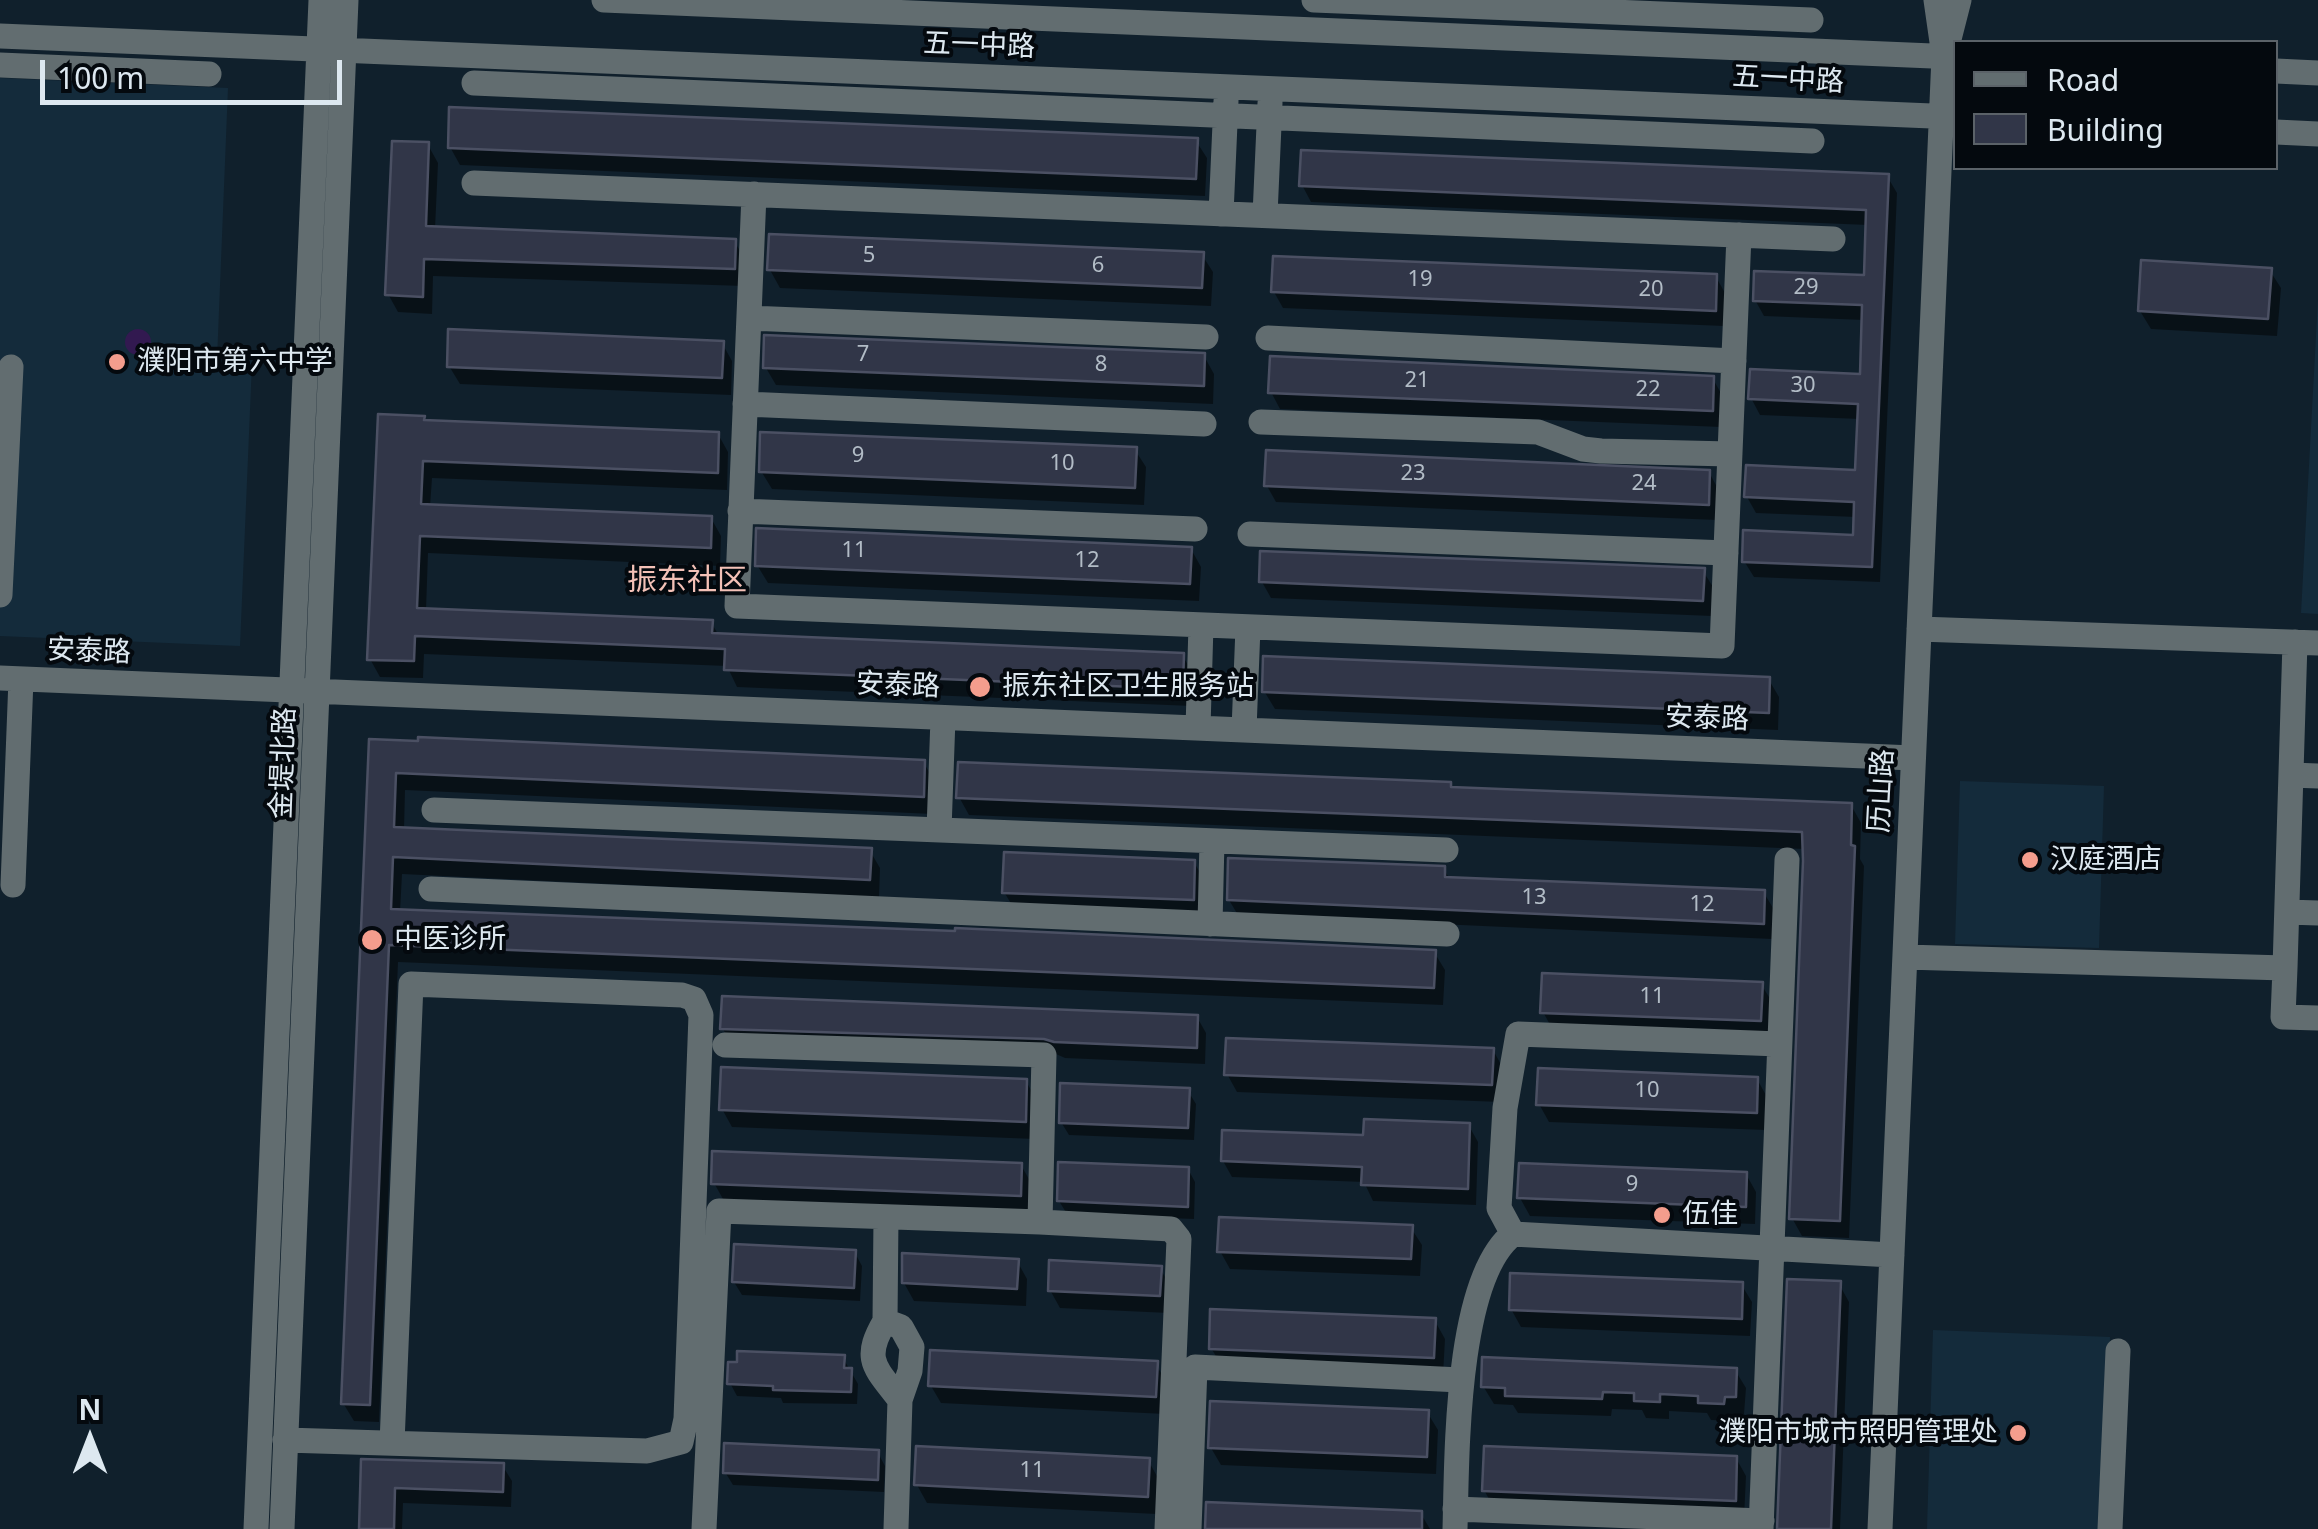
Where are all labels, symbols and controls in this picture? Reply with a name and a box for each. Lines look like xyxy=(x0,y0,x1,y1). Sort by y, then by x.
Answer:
street label: 五一中路 xyxy=(922,27,1036,65)
scale bar xyxy=(45,40,348,102)
legend xyxy=(1953,40,2278,170)
text: 100 m xyxy=(57,57,144,98)
text: Road xyxy=(2047,59,2119,100)
street label: 五一中路 xyxy=(1731,60,1845,100)
text: Building xyxy=(2047,109,2164,150)
house number: 5 xyxy=(863,243,875,269)
house number: 6 xyxy=(1092,253,1104,279)
house number: 19 xyxy=(1407,267,1433,293)
house number: 29 xyxy=(1793,275,1819,301)
house number: 20 xyxy=(1638,277,1664,303)
house number: 7 xyxy=(857,342,869,368)
place label: 濮阳市第六中学 xyxy=(137,345,333,379)
marker: 濮阳市第六中学 xyxy=(106,351,128,373)
house number: 8 xyxy=(1095,352,1107,378)
house number: 21 xyxy=(1404,368,1430,394)
house number: 30 xyxy=(1790,373,1816,399)
house number: 22 xyxy=(1635,377,1661,403)
house number: 9 xyxy=(852,443,864,469)
house number: 10 xyxy=(1049,451,1075,477)
house number: 23 xyxy=(1400,461,1426,487)
house number: 24 xyxy=(1631,471,1657,497)
house number: 11 xyxy=(841,538,867,564)
house number: 12 xyxy=(1074,548,1100,574)
district label: 振东社区 xyxy=(627,563,747,599)
street label: 安泰路 xyxy=(46,634,132,670)
street label: 安泰路 xyxy=(855,668,941,704)
place label: 振东社区卫生服务站 xyxy=(1002,670,1254,704)
marker: 振东社区卫生服务站 xyxy=(967,674,993,700)
street label: 安泰路 xyxy=(1664,701,1750,737)
street label: 金堤北路 xyxy=(265,706,303,820)
street label: 历山路 xyxy=(1863,748,1901,834)
place label: 汉庭酒店 xyxy=(2050,843,2162,877)
marker: 汉庭酒店 xyxy=(2019,849,2041,871)
house number: 13 xyxy=(1521,885,1547,911)
house number: 12 xyxy=(1689,892,1715,918)
place label: 中医诊所 xyxy=(394,923,506,957)
marker: 中医诊所 xyxy=(359,927,385,953)
house number: 11 xyxy=(1639,984,1665,1010)
house number: 10 xyxy=(1634,1078,1660,1104)
house number: 9 xyxy=(1626,1172,1638,1198)
place label: 伍佳 xyxy=(1682,1198,1738,1232)
marker: 伍佳 xyxy=(1651,1204,1673,1226)
north arrow xyxy=(40,1389,140,1489)
text: N xyxy=(79,1390,101,1428)
place label: 濮阳市城市照明管理处 xyxy=(1718,1416,1998,1450)
marker: 濮阳市城市照明管理处 xyxy=(2007,1422,2029,1444)
house number: 11 xyxy=(1019,1458,1045,1484)

